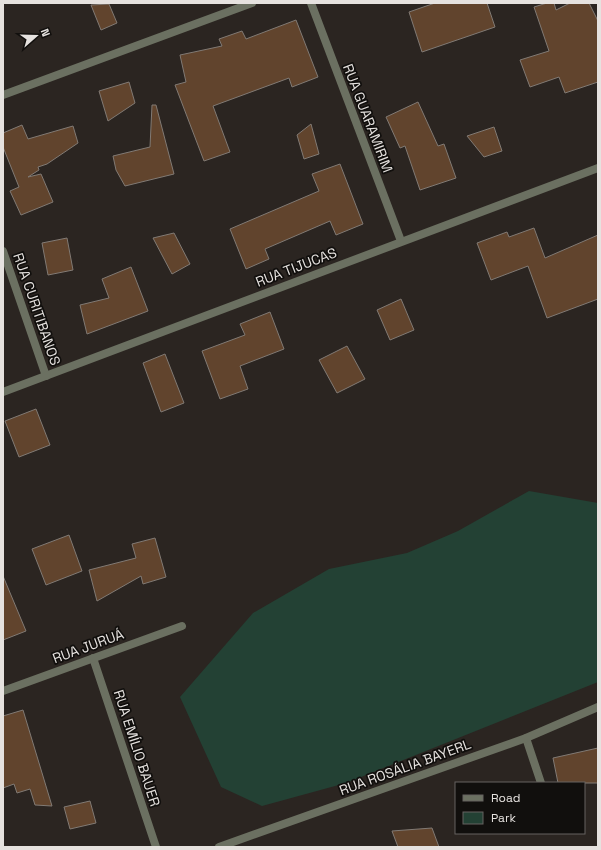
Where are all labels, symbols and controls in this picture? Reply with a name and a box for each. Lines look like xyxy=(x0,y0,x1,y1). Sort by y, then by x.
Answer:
north arrow xyxy=(16,16,56,56)
text: N xyxy=(38,27,53,38)
street label: RUA GUARAMIRIM xyxy=(339,61,397,175)
street label: RUA TIJUCAS xyxy=(253,243,339,291)
street label: RUA CURITIBANOS xyxy=(9,250,65,368)
street label: RUA JURUÁ xyxy=(50,625,126,667)
street label: RUA EMÍLIO BAUER xyxy=(110,687,164,809)
street label: RUA ROSÁLIA BAYERL xyxy=(337,735,474,799)
legend xyxy=(455,782,585,834)
text: Road xyxy=(491,790,520,806)
text: Park xyxy=(491,810,516,826)

